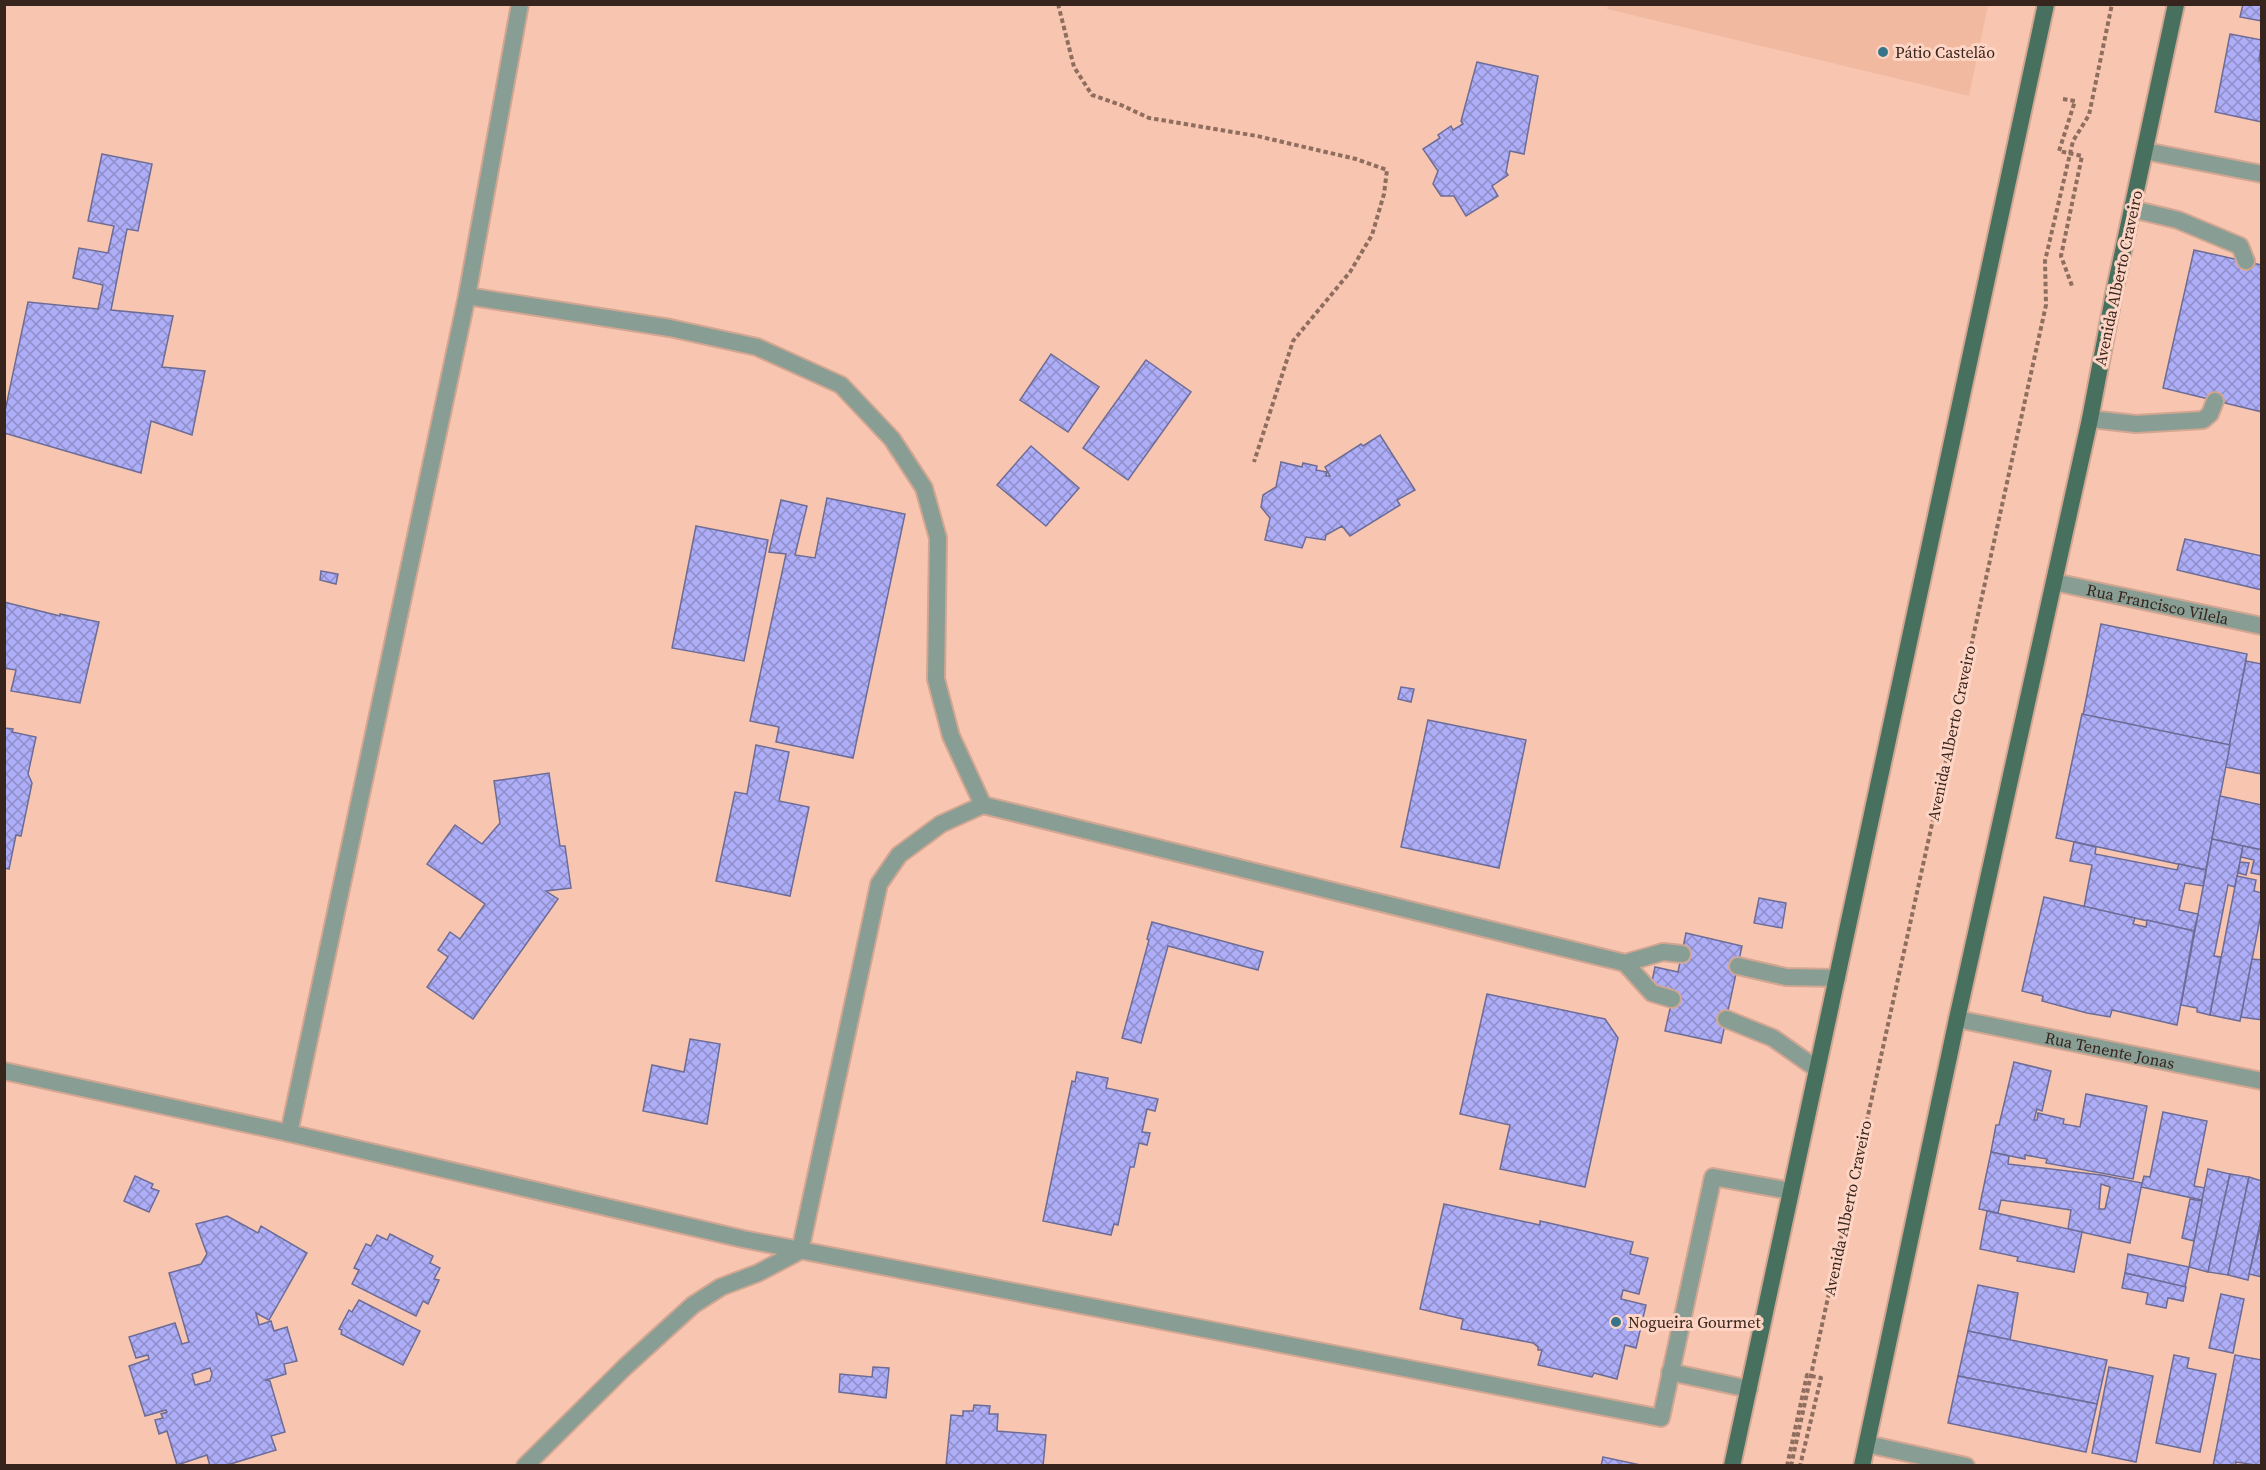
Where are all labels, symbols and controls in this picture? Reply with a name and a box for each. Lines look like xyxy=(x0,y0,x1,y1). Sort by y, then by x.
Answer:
place label: Pátio Castelão xyxy=(1895,41,1995,63)
marker: Pátio Castelão xyxy=(1876,45,1890,59)
street label: Avenida Alberto Craveiro xyxy=(2089,188,2147,368)
street label: Rua Francisco Vilela xyxy=(2085,578,2232,630)
street label: Avenida Alberto Craveiro xyxy=(1922,643,1980,823)
street label: Rua Tenente Jonas xyxy=(2043,1026,2177,1074)
street label: Avenida Alberto Craveiro xyxy=(1818,1118,1876,1298)
place label: Nogueira Gourmet xyxy=(1628,1311,1761,1333)
marker: Nogueira Gourmet xyxy=(1609,1315,1623,1329)

